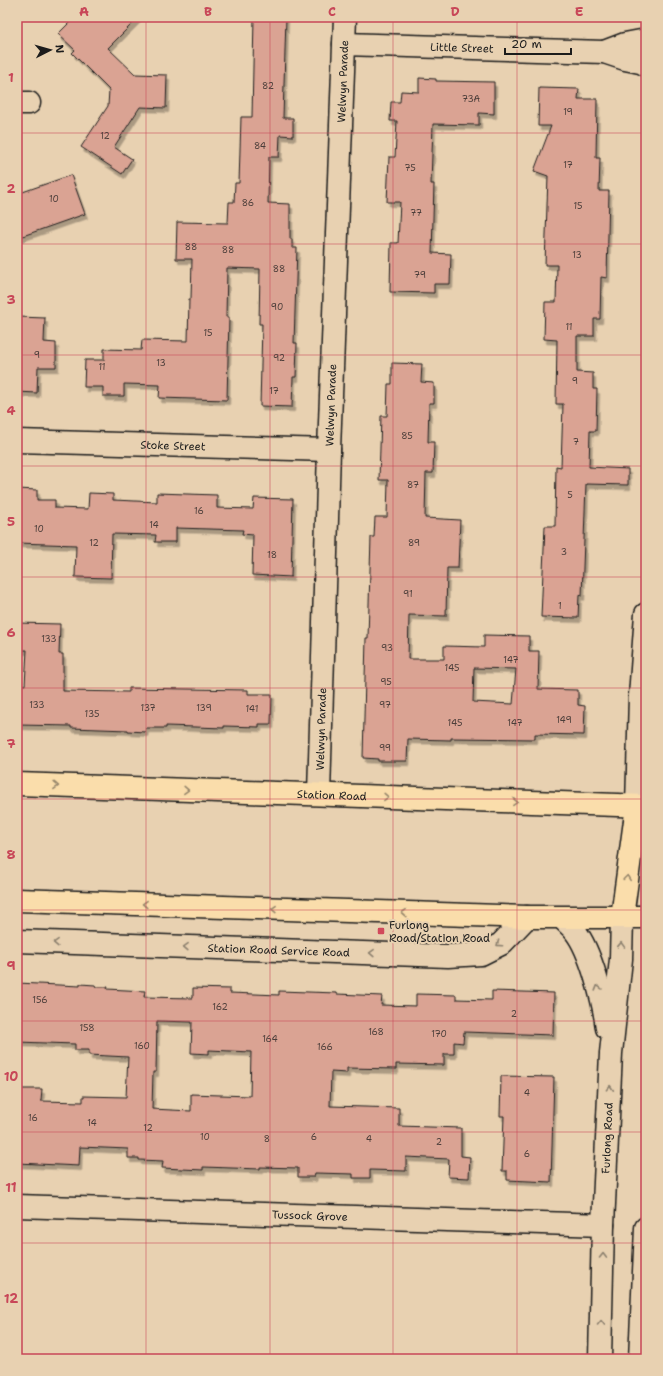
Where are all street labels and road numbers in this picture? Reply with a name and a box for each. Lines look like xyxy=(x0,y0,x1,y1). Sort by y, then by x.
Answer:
street label: Welwyn Parade xyxy=(334,40,352,123)
street label: Little Street xyxy=(430,40,494,57)
street label: Welwyn Parade xyxy=(322,364,340,447)
street label: Stoke Street xyxy=(140,438,206,454)
street label: Welwyn Parade xyxy=(313,688,330,771)
street label: Station Road xyxy=(297,787,367,804)
street label: Station Road Service Road xyxy=(207,941,350,961)
street label: Furlong Road xyxy=(598,1102,617,1174)
street label: Tussock Grove xyxy=(272,1207,348,1225)

